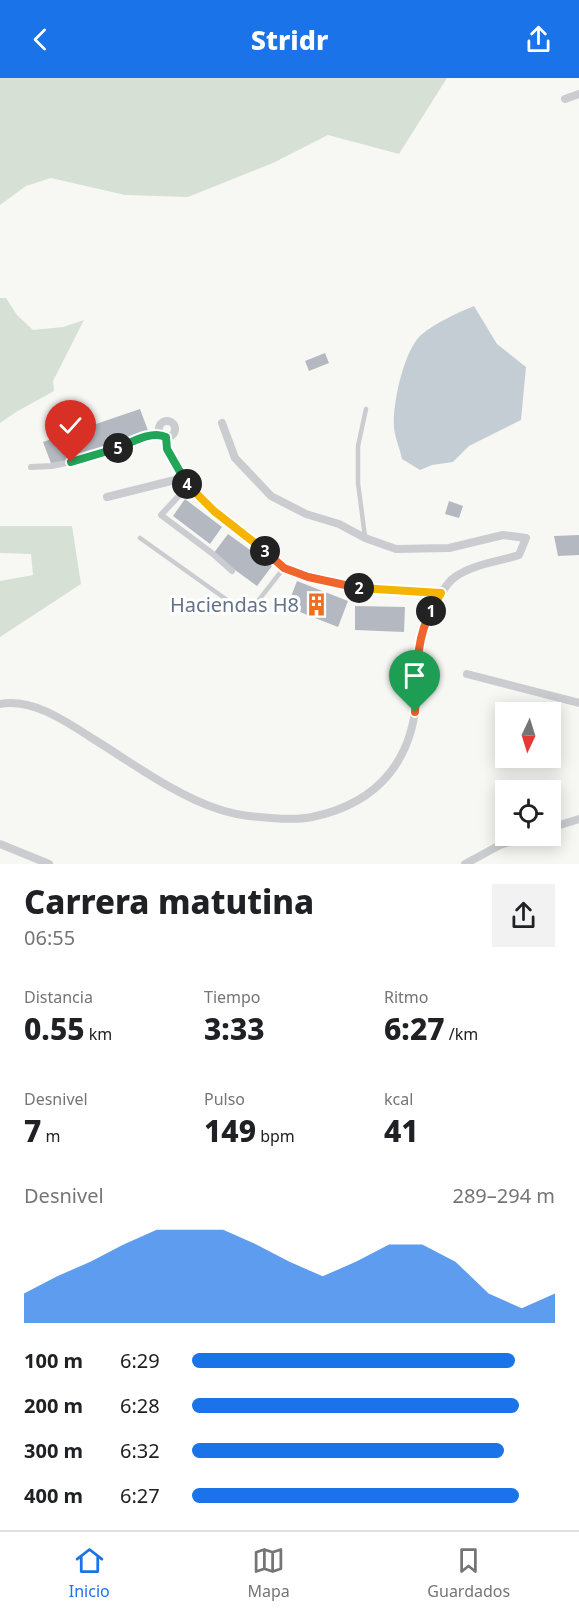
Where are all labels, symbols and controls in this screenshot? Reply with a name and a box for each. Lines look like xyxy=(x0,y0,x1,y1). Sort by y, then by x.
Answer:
text: Stridr xyxy=(251,21,328,58)
icon: back xyxy=(24,23,57,56)
icon: share xyxy=(522,23,555,56)
pin xyxy=(45,400,96,462)
icon: check xyxy=(54,409,87,442)
pin: 5 xyxy=(103,433,133,463)
text: 5 xyxy=(113,437,123,459)
pin: 4 xyxy=(172,469,202,499)
text: 4 xyxy=(182,473,192,495)
pin: 3 xyxy=(250,536,280,566)
text: 3 xyxy=(260,540,270,562)
pin: 2 xyxy=(344,573,374,603)
text: 2 xyxy=(354,577,364,599)
place label: Haciendas H8 xyxy=(170,591,299,618)
building icon: Haciendas H8 xyxy=(304,591,330,617)
pin: 1 xyxy=(416,596,446,626)
text: 1 xyxy=(426,600,436,622)
pin xyxy=(389,650,440,712)
icon: arrive xyxy=(398,659,431,692)
north arrow xyxy=(495,702,561,768)
map controls xyxy=(495,702,561,846)
button: locate xyxy=(495,780,561,846)
text: Carrera matutina xyxy=(24,879,314,924)
button: share xyxy=(492,884,555,947)
text: 06:55 xyxy=(24,924,75,951)
text: Distancia xyxy=(24,986,93,1008)
text: Tiempo xyxy=(204,986,261,1008)
text: Ritmo xyxy=(384,986,429,1008)
text: 0.55 xyxy=(24,1008,85,1049)
text: 3:33 xyxy=(204,1008,265,1049)
text: 6:27 xyxy=(384,1008,445,1049)
text: km xyxy=(85,1023,112,1045)
text: /km xyxy=(445,1023,478,1045)
text: Desnivel xyxy=(24,1088,88,1110)
text: Pulso xyxy=(204,1088,245,1110)
text: kcal xyxy=(384,1088,413,1110)
text: 7 xyxy=(24,1110,41,1151)
text: 149 xyxy=(204,1110,256,1151)
text: 41 xyxy=(384,1110,419,1151)
text: m xyxy=(41,1125,60,1147)
text: bpm xyxy=(256,1125,295,1147)
text: Desnivel xyxy=(24,1182,104,1209)
text: 289–294 m xyxy=(452,1182,555,1209)
text: 100 m xyxy=(24,1347,83,1374)
text: 6:29 xyxy=(120,1347,160,1374)
text: 200 m xyxy=(24,1392,83,1419)
text: 6:28 xyxy=(120,1392,160,1419)
text: 300 m xyxy=(24,1437,83,1464)
text: 6:32 xyxy=(120,1437,160,1464)
text: 400 m xyxy=(24,1482,83,1509)
text: 6:27 xyxy=(120,1482,160,1509)
tab: Inicio xyxy=(69,1544,110,1602)
tab: Mapa xyxy=(247,1544,290,1602)
tab: Guardados xyxy=(427,1544,510,1602)

